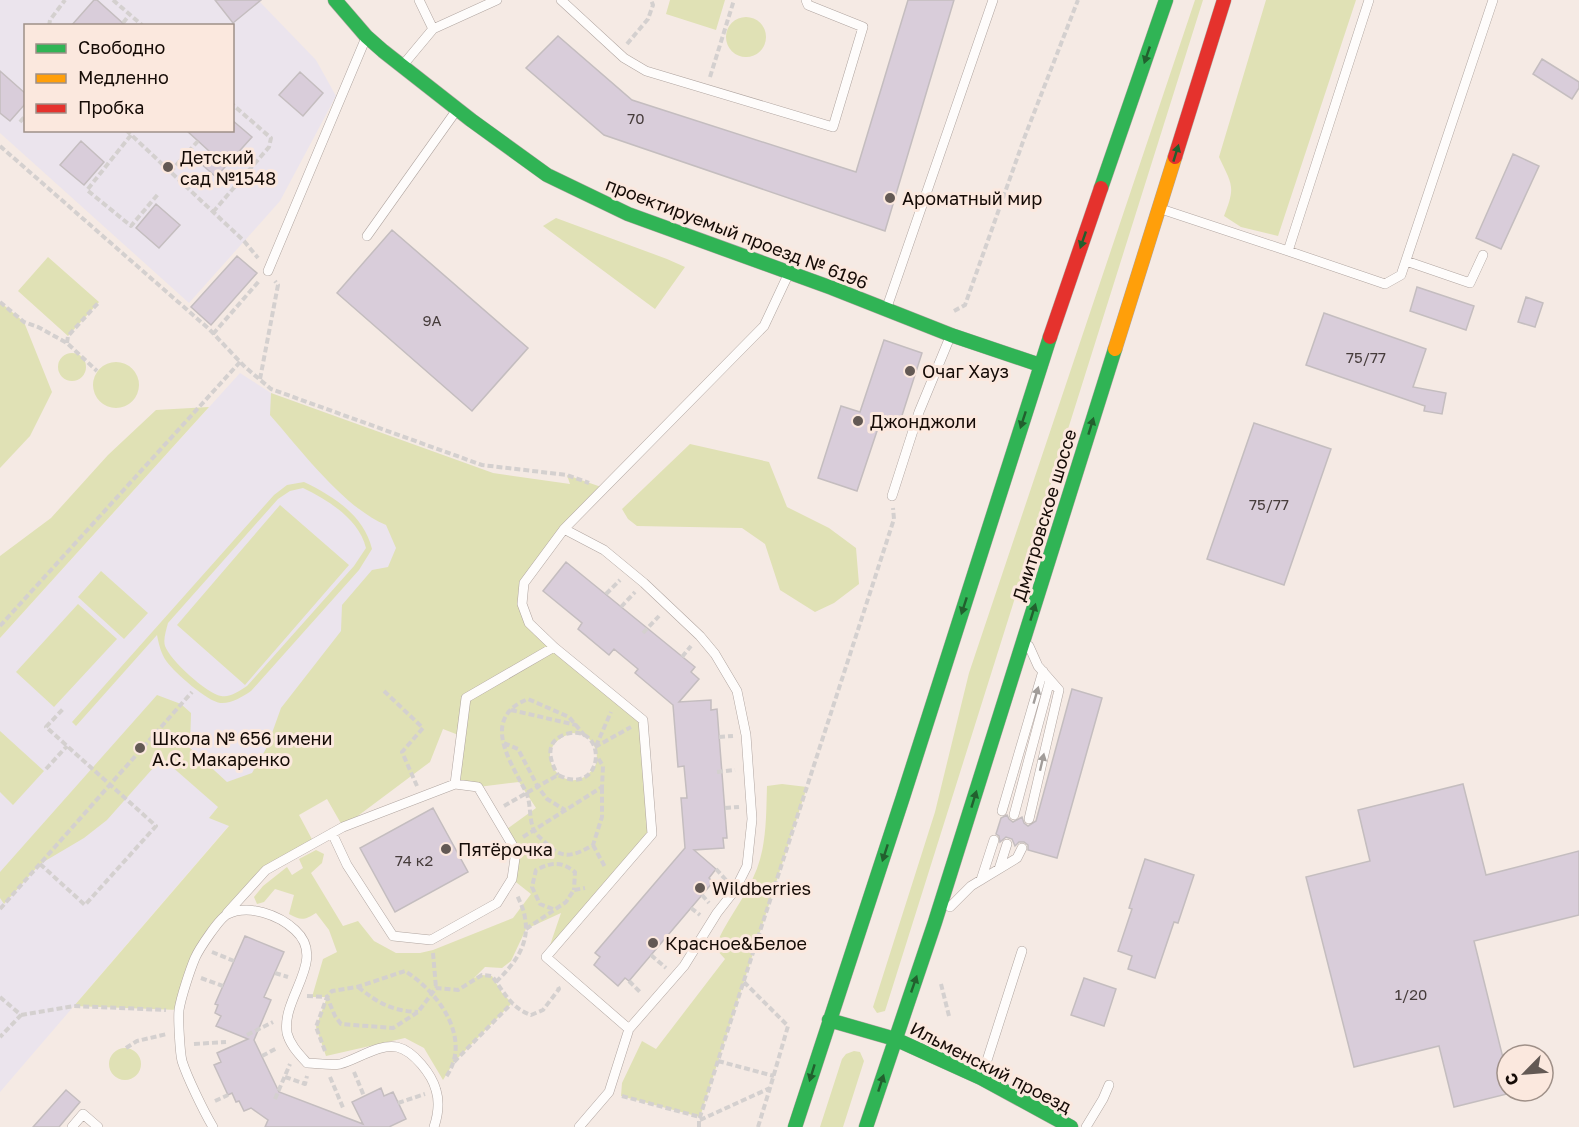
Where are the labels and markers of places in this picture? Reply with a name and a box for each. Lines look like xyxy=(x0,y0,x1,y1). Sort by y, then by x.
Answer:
place label: Детский сад №1548 xyxy=(180,146,276,189)
marker: Детский сад №1548 xyxy=(161,160,175,174)
place label: Ароматный мир xyxy=(902,187,1042,209)
marker: Ароматный мир xyxy=(883,191,897,205)
place label: Очаг Хауз xyxy=(922,360,1009,382)
marker: Очаг Хауз xyxy=(903,364,917,378)
place label: Джонджоли xyxy=(870,410,976,432)
marker: Джонджоли xyxy=(851,414,865,428)
place label: Школа № 656 имени А.С. Макаренко xyxy=(152,727,333,770)
marker: Школа № 656 имени А.С. Макаренко xyxy=(133,741,147,755)
place label: Пятёрочка xyxy=(458,838,553,860)
marker: Пятёрочка xyxy=(439,842,453,856)
place label: Wildberries xyxy=(712,877,811,899)
marker: Wildberries xyxy=(693,881,707,895)
place label: Красное&Белое xyxy=(665,932,807,954)
marker: Красное&Белое xyxy=(646,936,660,950)

